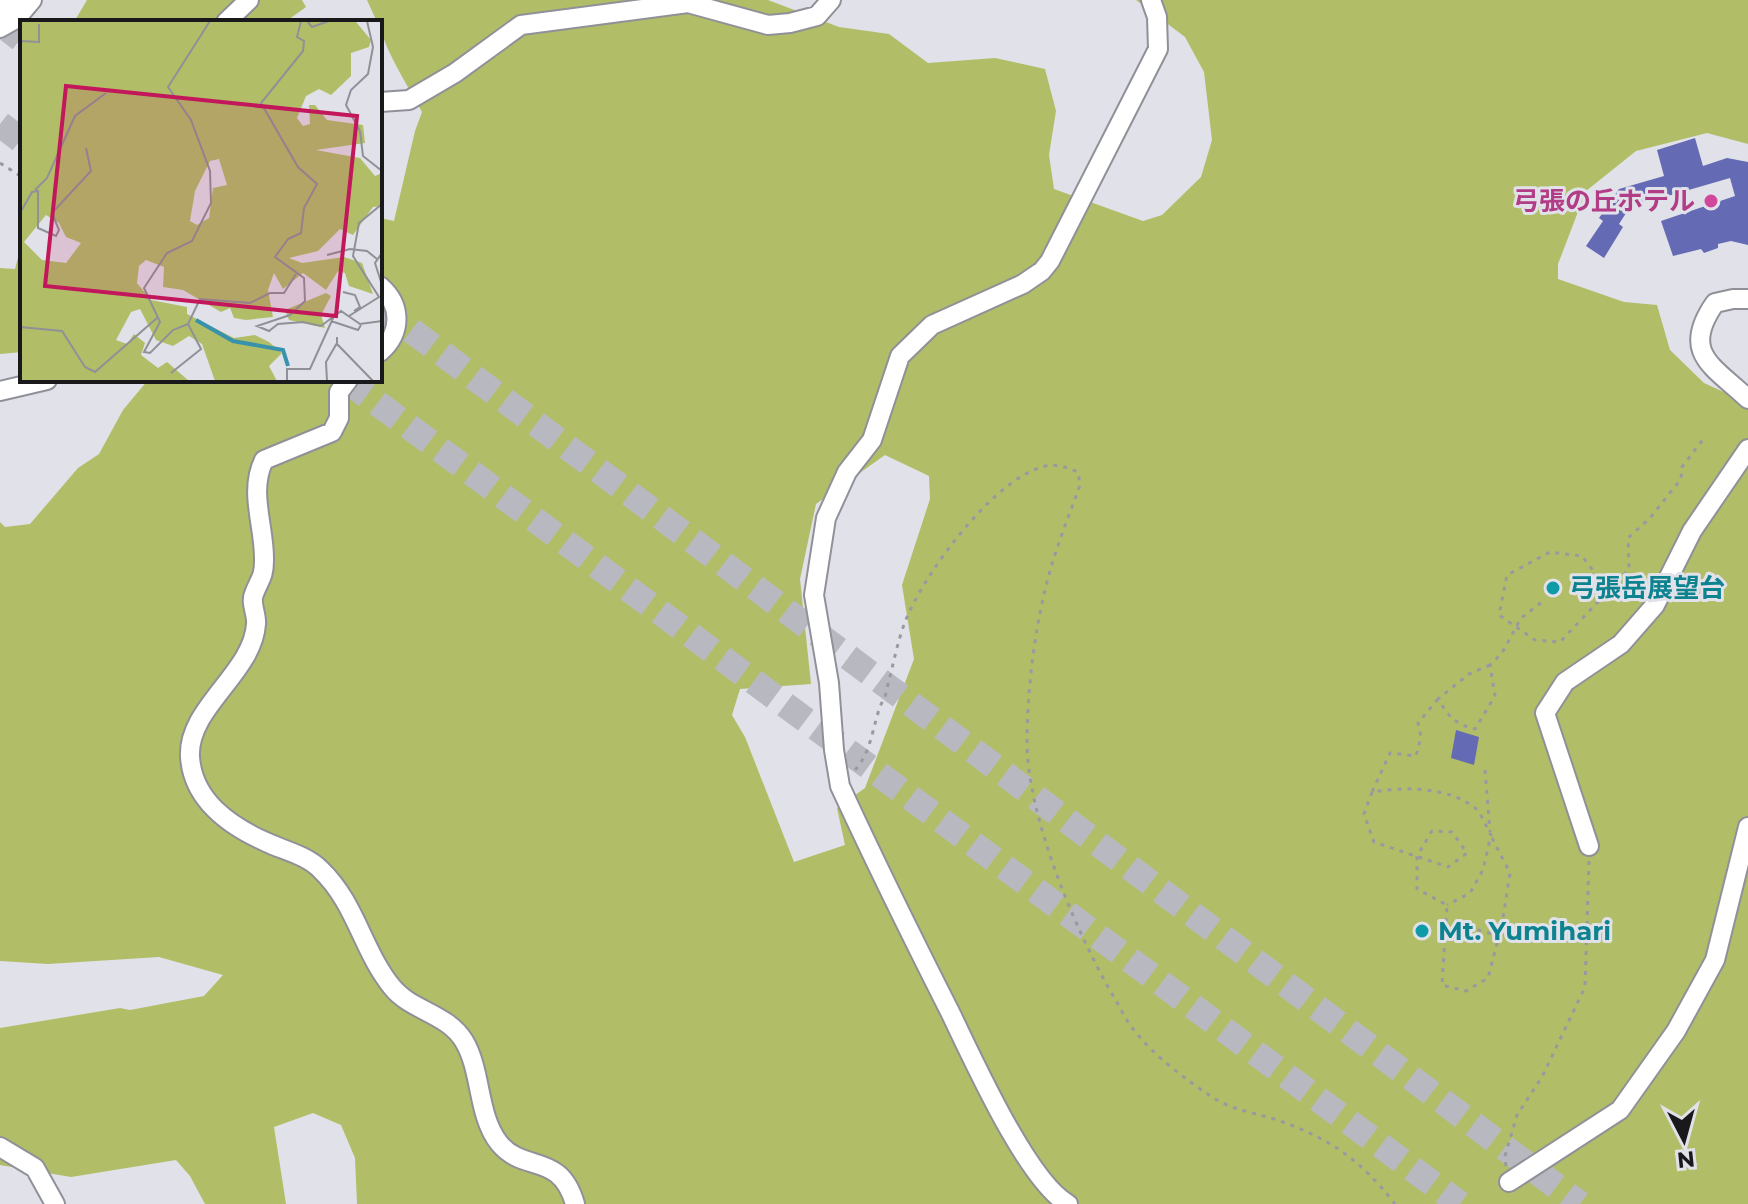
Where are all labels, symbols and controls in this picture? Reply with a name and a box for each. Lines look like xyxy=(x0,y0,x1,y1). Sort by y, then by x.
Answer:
inset map xyxy=(20,20,382,382)
place label: 弓張の丘ホテル xyxy=(1513,185,1695,217)
marker: 弓張の丘ホテル xyxy=(1702,192,1720,210)
place label: 弓張岳展望台 xyxy=(1569,572,1725,604)
marker: 弓張岳展望台 xyxy=(1544,579,1562,597)
place label: Mt. Yumihari xyxy=(1438,915,1611,947)
marker: Mt. Yumihari xyxy=(1413,922,1431,940)
north arrow xyxy=(1644,1100,1724,1180)
text: N xyxy=(1676,1145,1696,1174)

